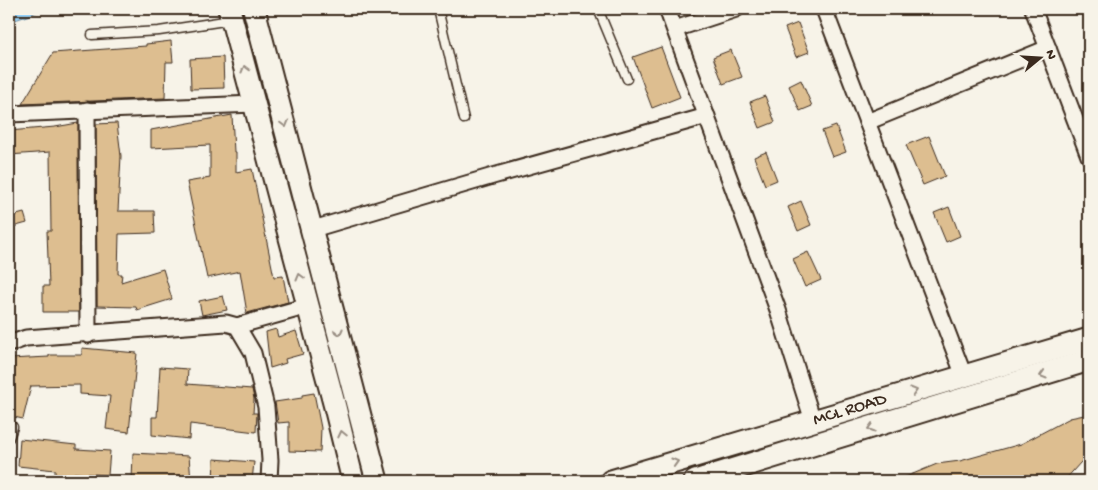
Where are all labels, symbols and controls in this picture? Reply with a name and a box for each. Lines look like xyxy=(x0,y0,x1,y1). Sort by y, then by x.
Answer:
north arrow xyxy=(1016,32,1066,82)
text: N xyxy=(1040,48,1059,62)
one-way arrow xyxy=(240,64,251,73)
one-way arrow xyxy=(279,119,290,128)
one-way arrow xyxy=(295,272,306,281)
one-way arrow xyxy=(333,327,344,336)
one-way arrow xyxy=(1039,369,1047,379)
one-way arrow xyxy=(910,386,918,396)
street label: MCL ROAD xyxy=(811,389,890,431)
one-way arrow xyxy=(867,422,875,432)
one-way arrow xyxy=(337,429,348,438)
one-way arrow xyxy=(670,458,679,468)

